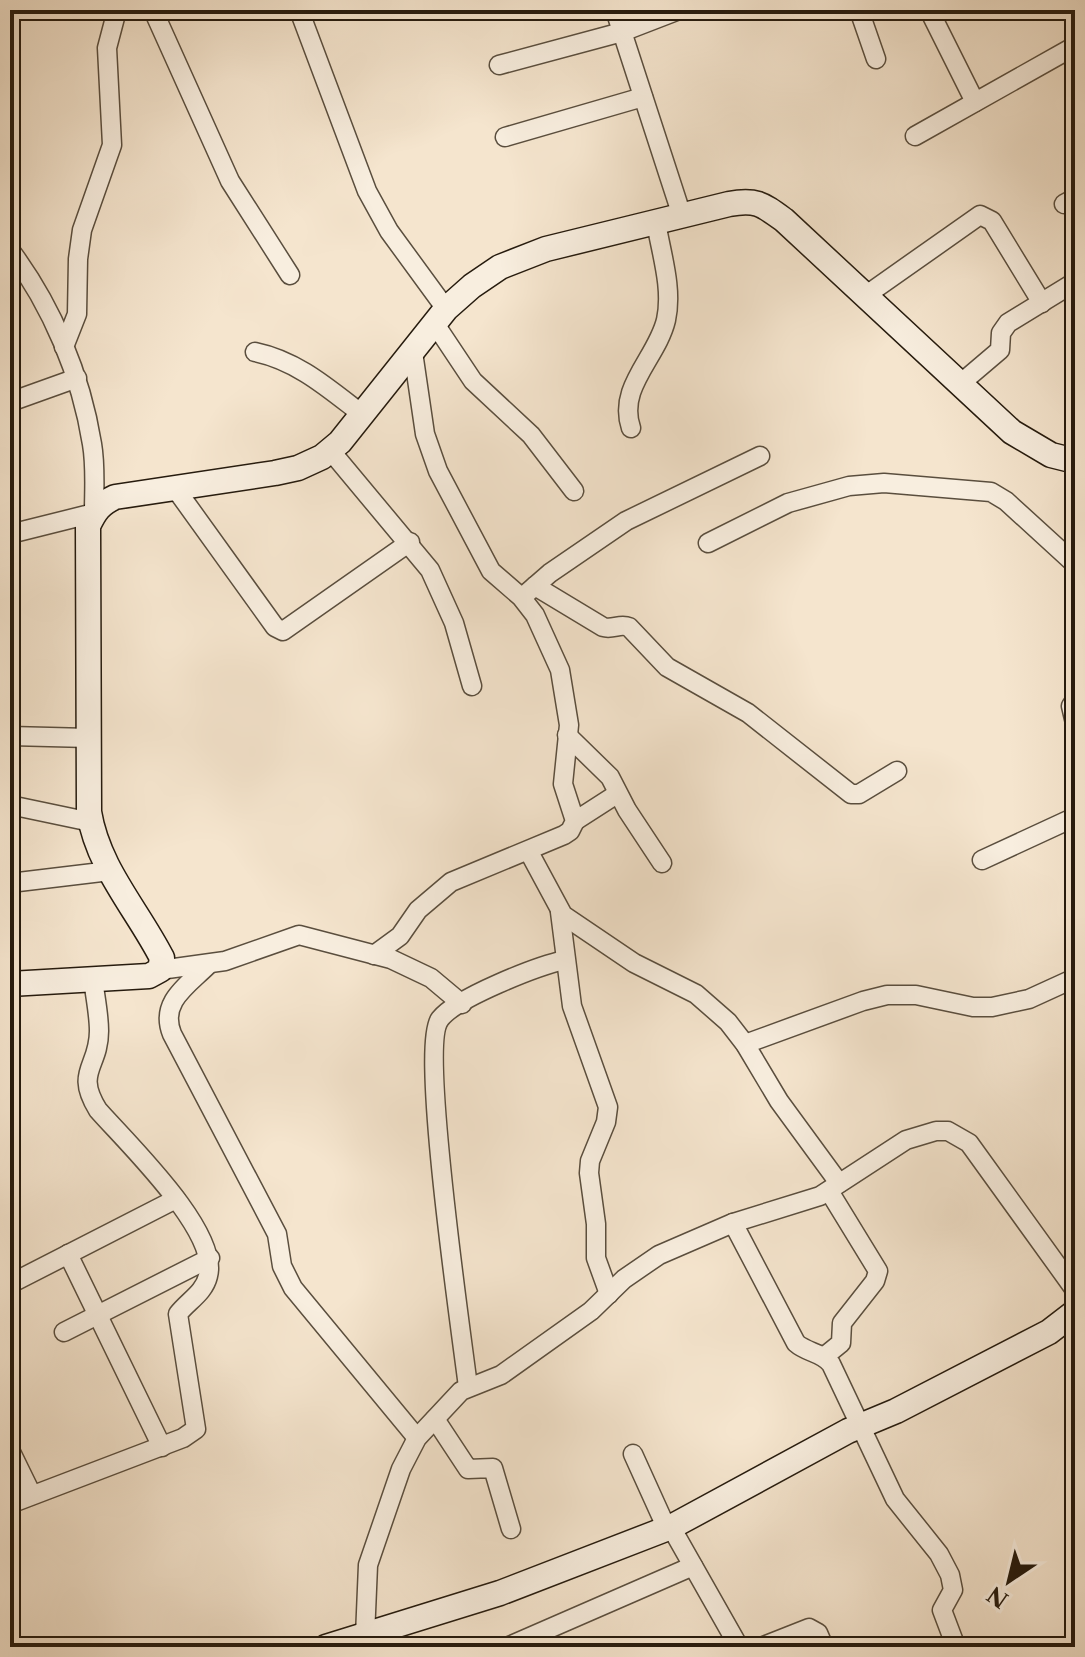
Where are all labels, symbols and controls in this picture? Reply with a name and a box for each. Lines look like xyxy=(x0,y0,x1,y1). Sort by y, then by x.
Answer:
north arrow xyxy=(969,1541,1049,1621)
text: N xyxy=(982,1580,1013,1614)

